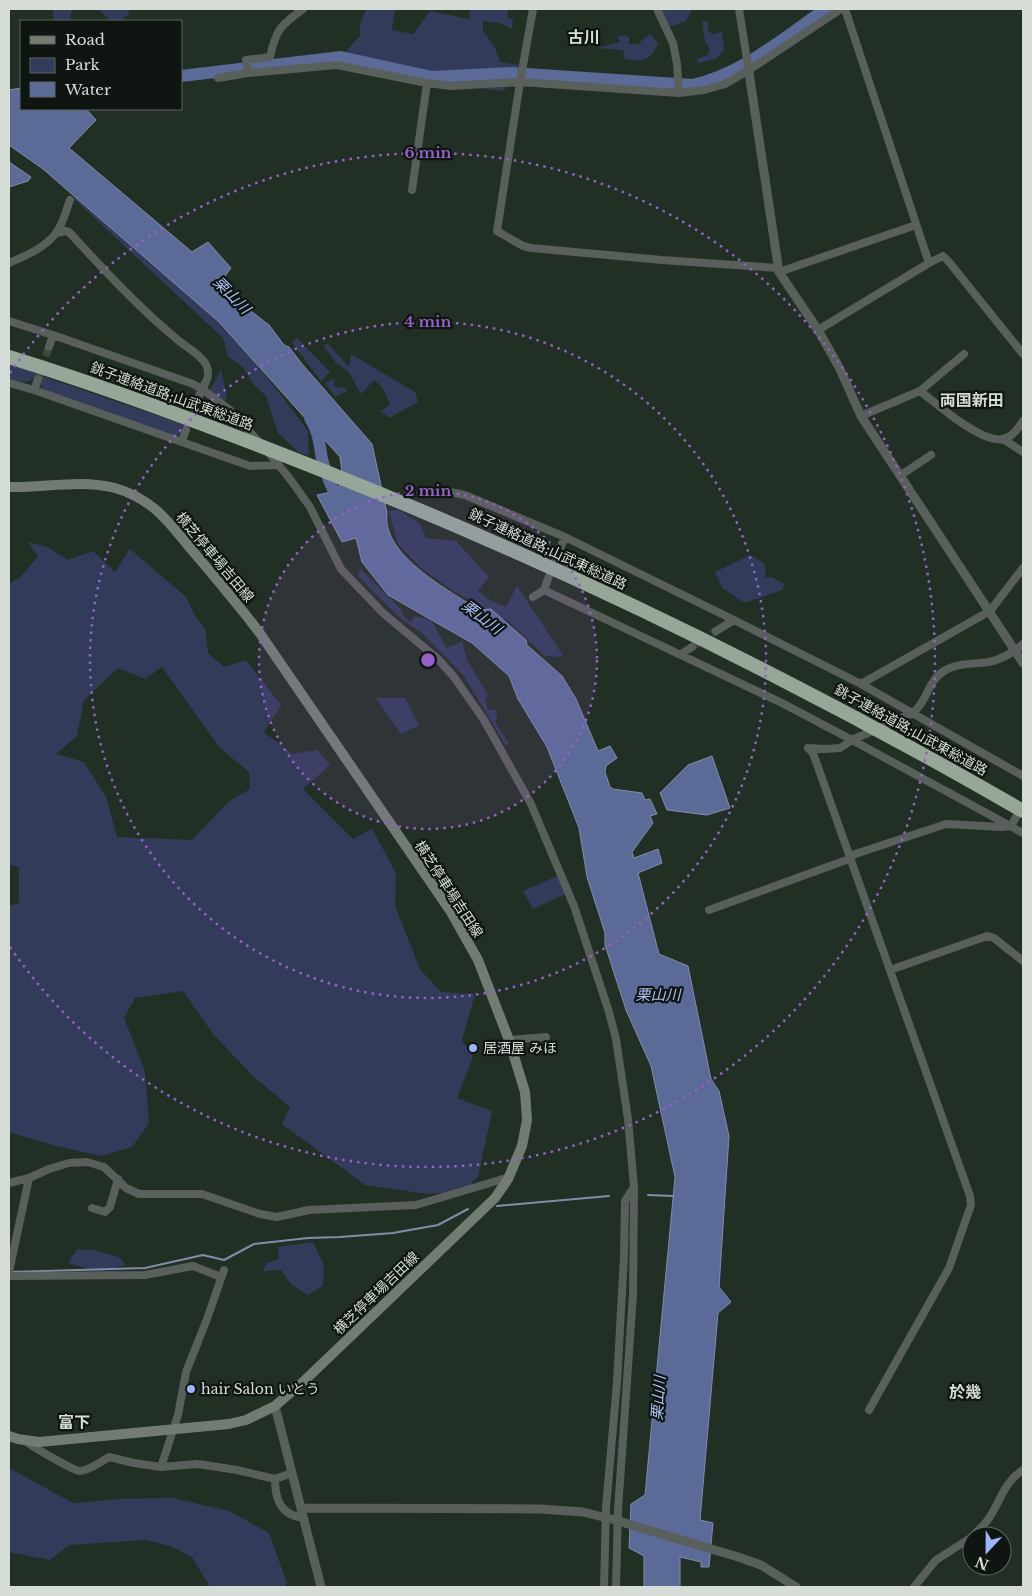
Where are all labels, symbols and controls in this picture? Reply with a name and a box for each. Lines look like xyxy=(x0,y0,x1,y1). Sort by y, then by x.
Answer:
legend xyxy=(20,20,182,110)
district label: 古川 xyxy=(568,27,600,47)
text: Road xyxy=(65,30,105,49)
text: Park xyxy=(65,55,101,74)
text: Water xyxy=(64,80,112,99)
text: 6 min xyxy=(404,143,452,162)
water label: 栗山川 xyxy=(209,272,256,319)
text: 4 min xyxy=(405,312,452,331)
street label: 銚子連絡道路;山武東総道路 xyxy=(88,358,256,434)
district label: 両国新田 xyxy=(940,390,1004,410)
text: 2 min xyxy=(405,481,451,500)
street label: 銚子連絡道路;山武東総道路 xyxy=(466,504,630,594)
street label: 横芝停車場吉田線 xyxy=(172,508,258,606)
water label: 栗山川 xyxy=(458,596,507,639)
centre of rings xyxy=(419,651,437,669)
street label: 銚子連絡道路;山武東総道路 xyxy=(831,680,991,780)
street label: 横芝停車場吉田線 xyxy=(411,837,487,941)
water label: 栗山川 xyxy=(635,985,682,1004)
place label: 居酒屋 みほ xyxy=(483,1039,557,1057)
marker: 居酒屋 みほ xyxy=(467,1042,479,1054)
street label: 横芝停車場吉田線 xyxy=(329,1248,423,1338)
water label: 栗山川 xyxy=(647,1373,669,1421)
place label: hair Salon いとう xyxy=(201,1380,320,1398)
district label: 於幾 xyxy=(949,1382,981,1402)
marker: hair Salon いとう xyxy=(185,1383,197,1395)
district label: 富下 xyxy=(58,1412,90,1432)
north arrow xyxy=(962,1526,1012,1576)
text: N xyxy=(973,1552,992,1574)

